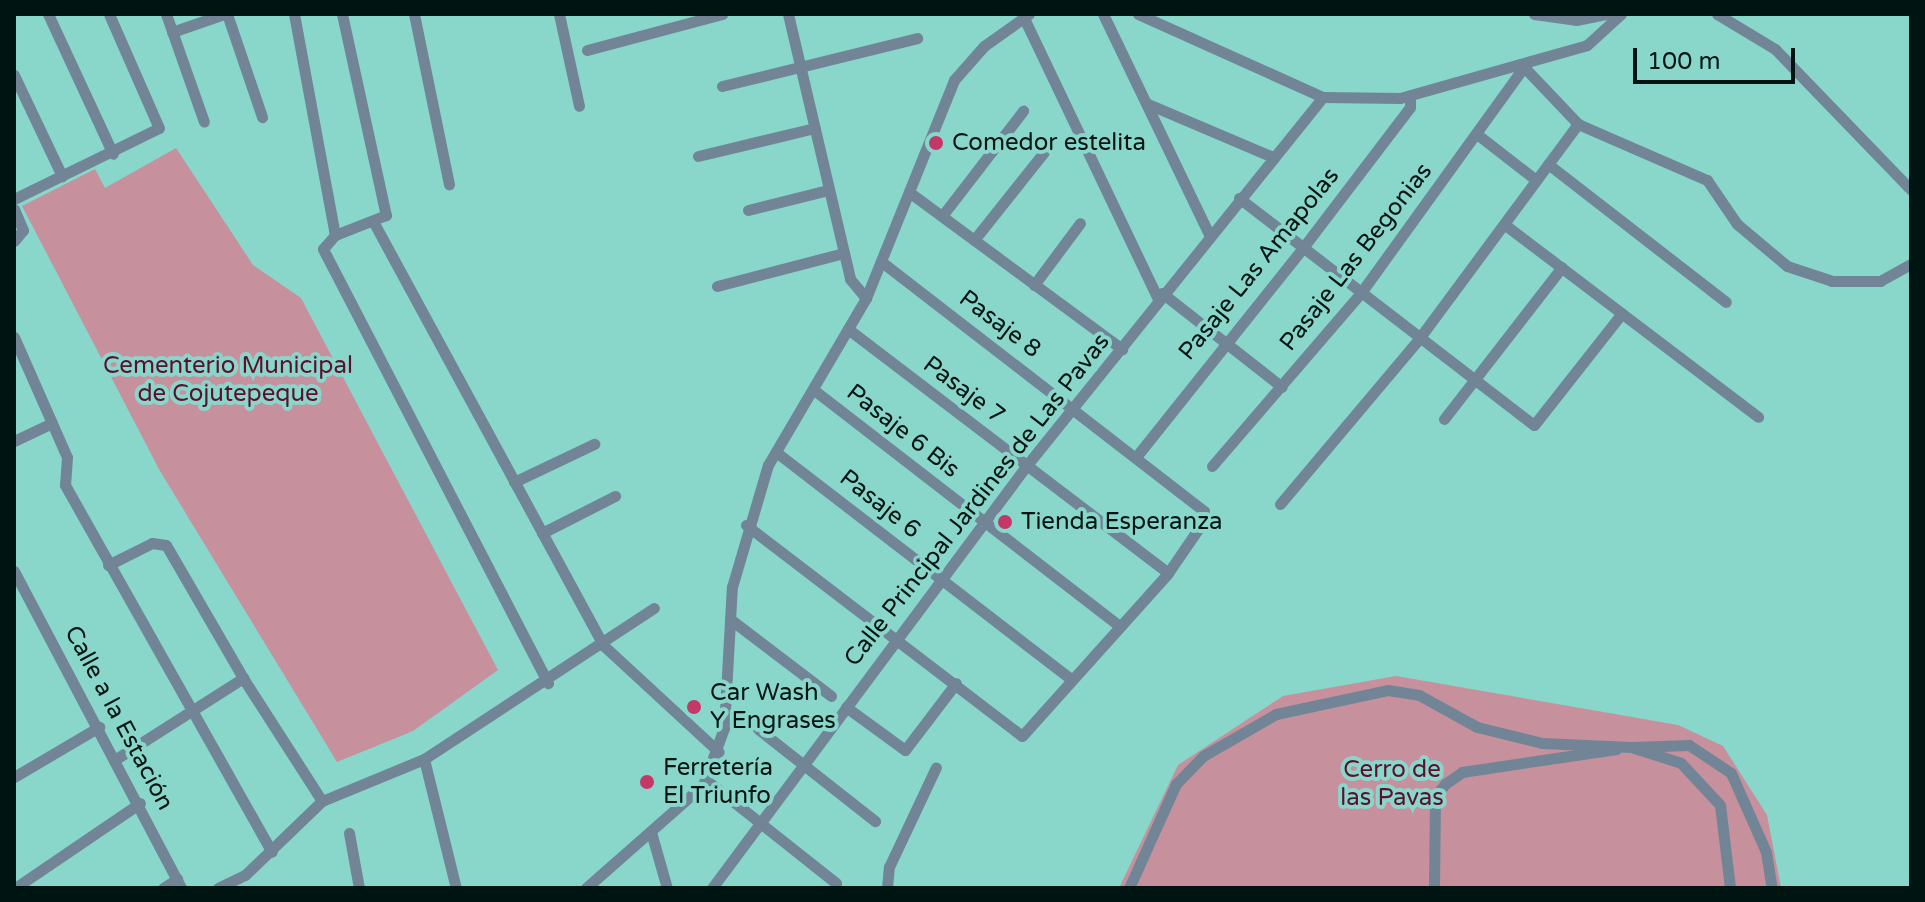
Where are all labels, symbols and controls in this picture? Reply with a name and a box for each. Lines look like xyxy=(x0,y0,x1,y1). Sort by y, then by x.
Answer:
scale bar xyxy=(1637,32,1799,82)
text: 100 m xyxy=(1647,47,1721,76)
place label: Comedor estelita xyxy=(952,129,1146,157)
marker: Comedor estelita xyxy=(927,134,945,152)
street label: Pasaje Las Begonias xyxy=(1274,157,1438,357)
street label: Pasaje Las Amapolas xyxy=(1173,162,1345,366)
street label: Pasaje 8 xyxy=(953,284,1047,364)
street label: Calle Principal Jardines de Las Pavas xyxy=(838,328,1116,672)
street label: Pasaje 7 xyxy=(917,350,1011,430)
park label: Cementerio Municipal de Cojutepeque xyxy=(103,352,353,408)
street label: Pasaje 6 Bis xyxy=(841,378,965,484)
street label: Pasaje 6 xyxy=(834,463,926,545)
place label: Tienda Esperanza xyxy=(1021,508,1223,536)
marker: Tienda Esperanza xyxy=(996,513,1014,531)
street label: Calle a la Estación xyxy=(58,621,180,815)
place label: Car Wash Y Engrases xyxy=(710,679,836,735)
marker: Car Wash Y Engrases xyxy=(685,698,703,716)
place label: Ferretería El Triunfo xyxy=(663,754,773,810)
park label: Cerro de las Pavas xyxy=(1340,756,1444,812)
marker: Ferretería El Triunfo xyxy=(638,773,656,791)

